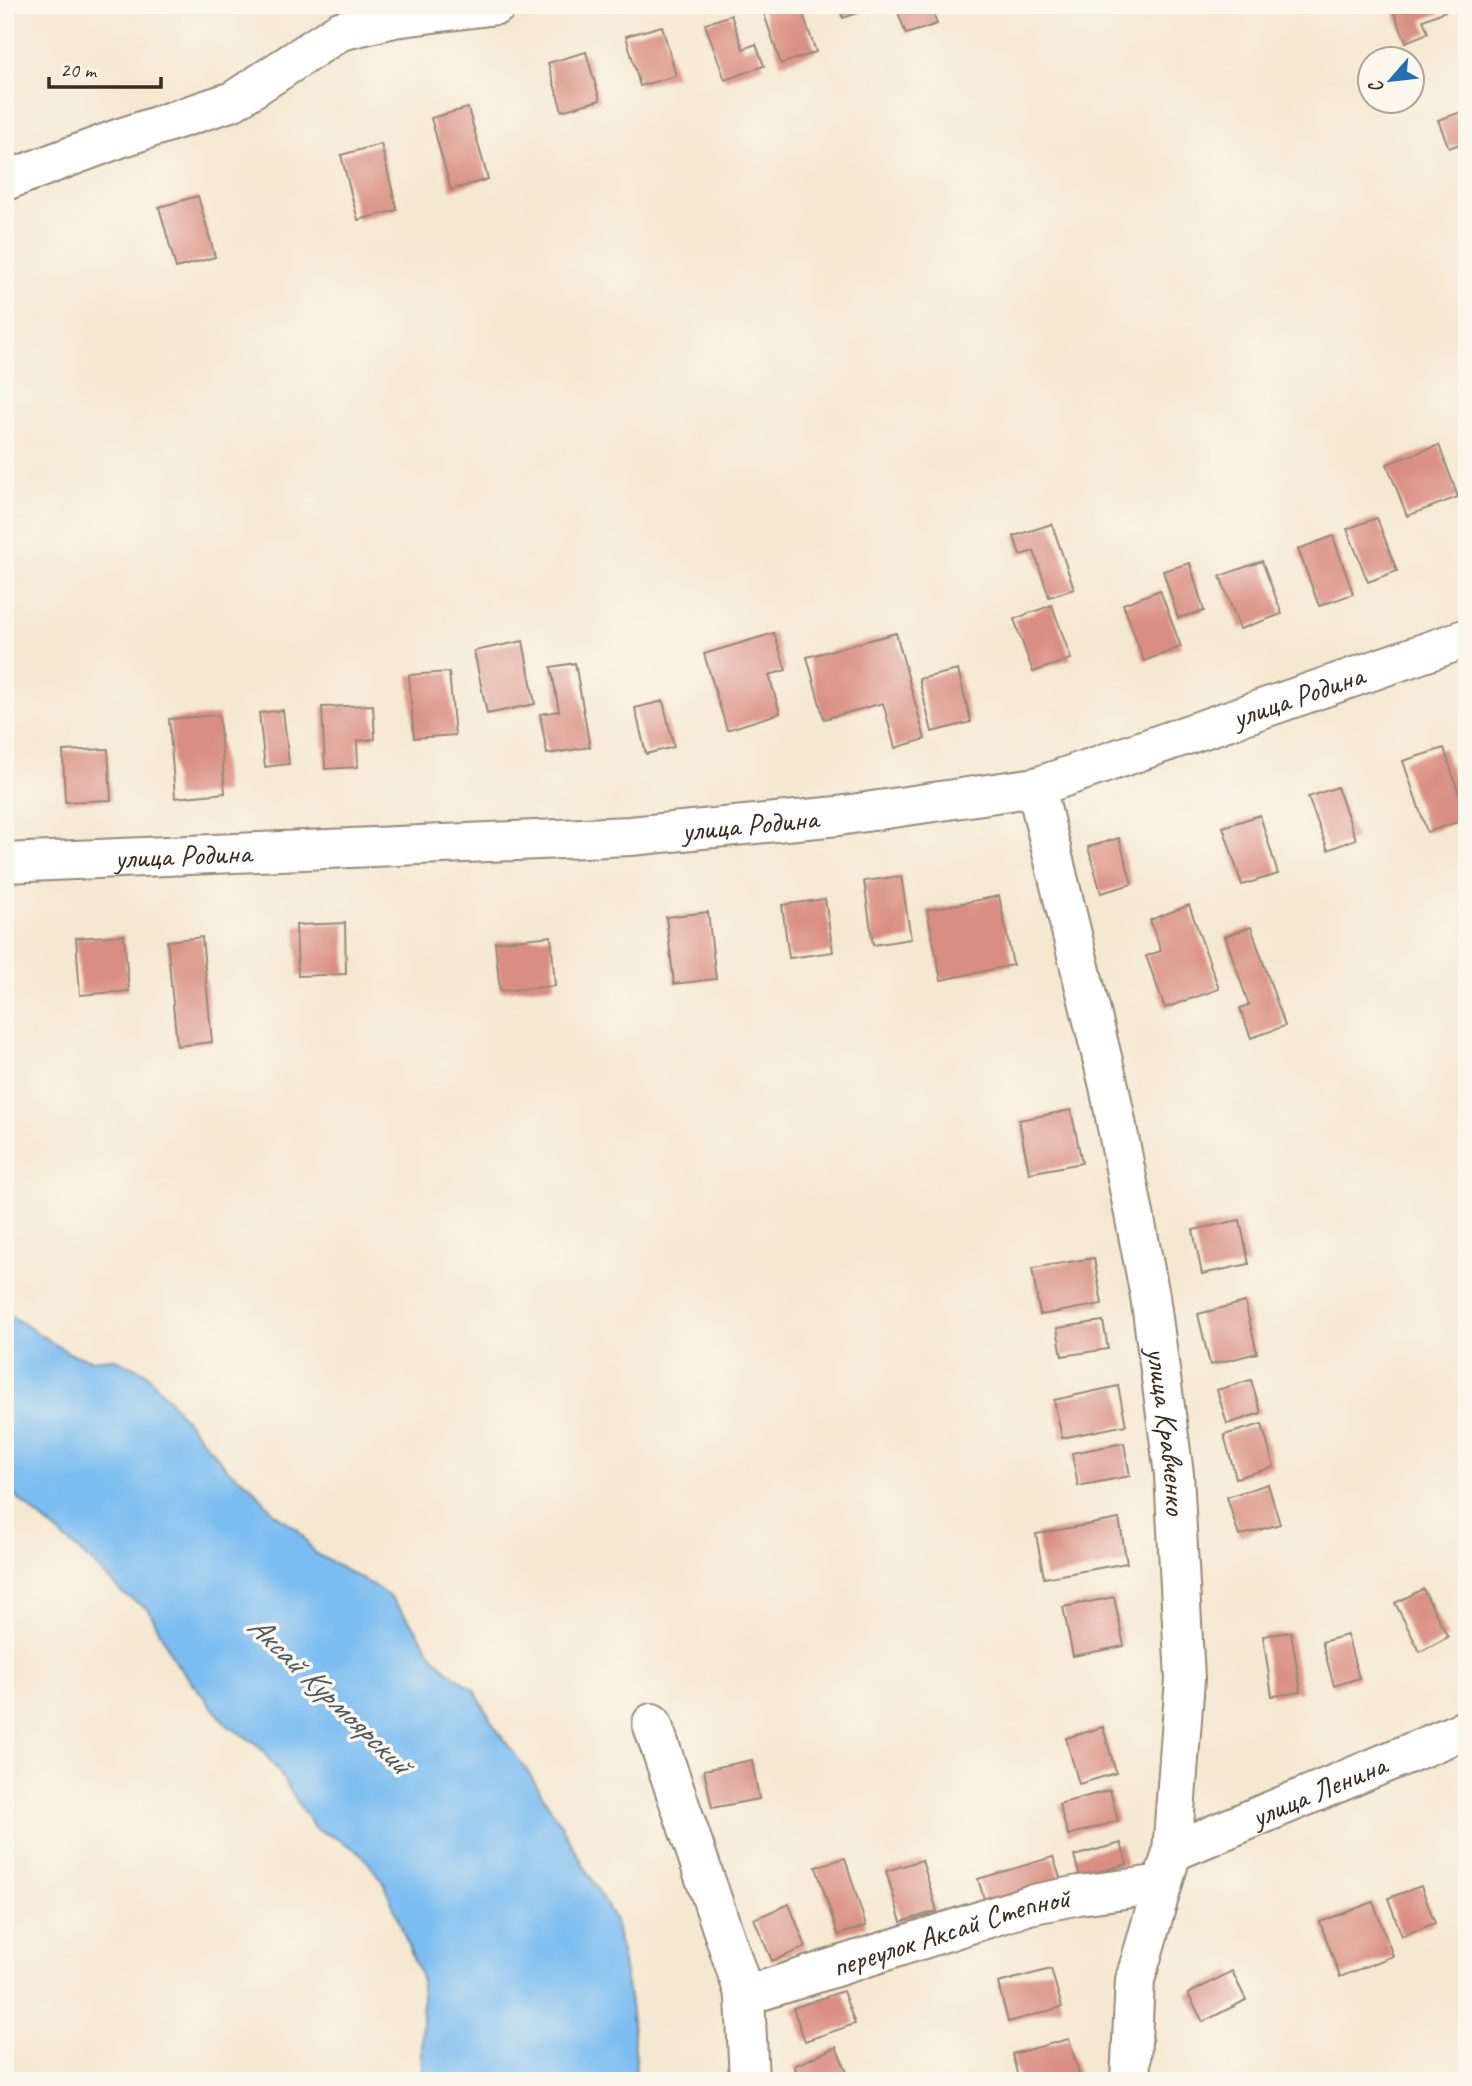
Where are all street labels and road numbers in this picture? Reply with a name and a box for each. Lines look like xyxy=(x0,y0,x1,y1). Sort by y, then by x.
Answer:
street label: улица Родина xyxy=(1225,655,1371,737)
street label: улица Родина xyxy=(678,799,822,850)
street label: улица Родина xyxy=(112,833,255,877)
street label: улица Кравченко xyxy=(1138,1343,1195,1517)
street label: улица Ленина xyxy=(1244,1745,1394,1837)
street label: переулок Аксай Степной xyxy=(827,1878,1074,1986)

